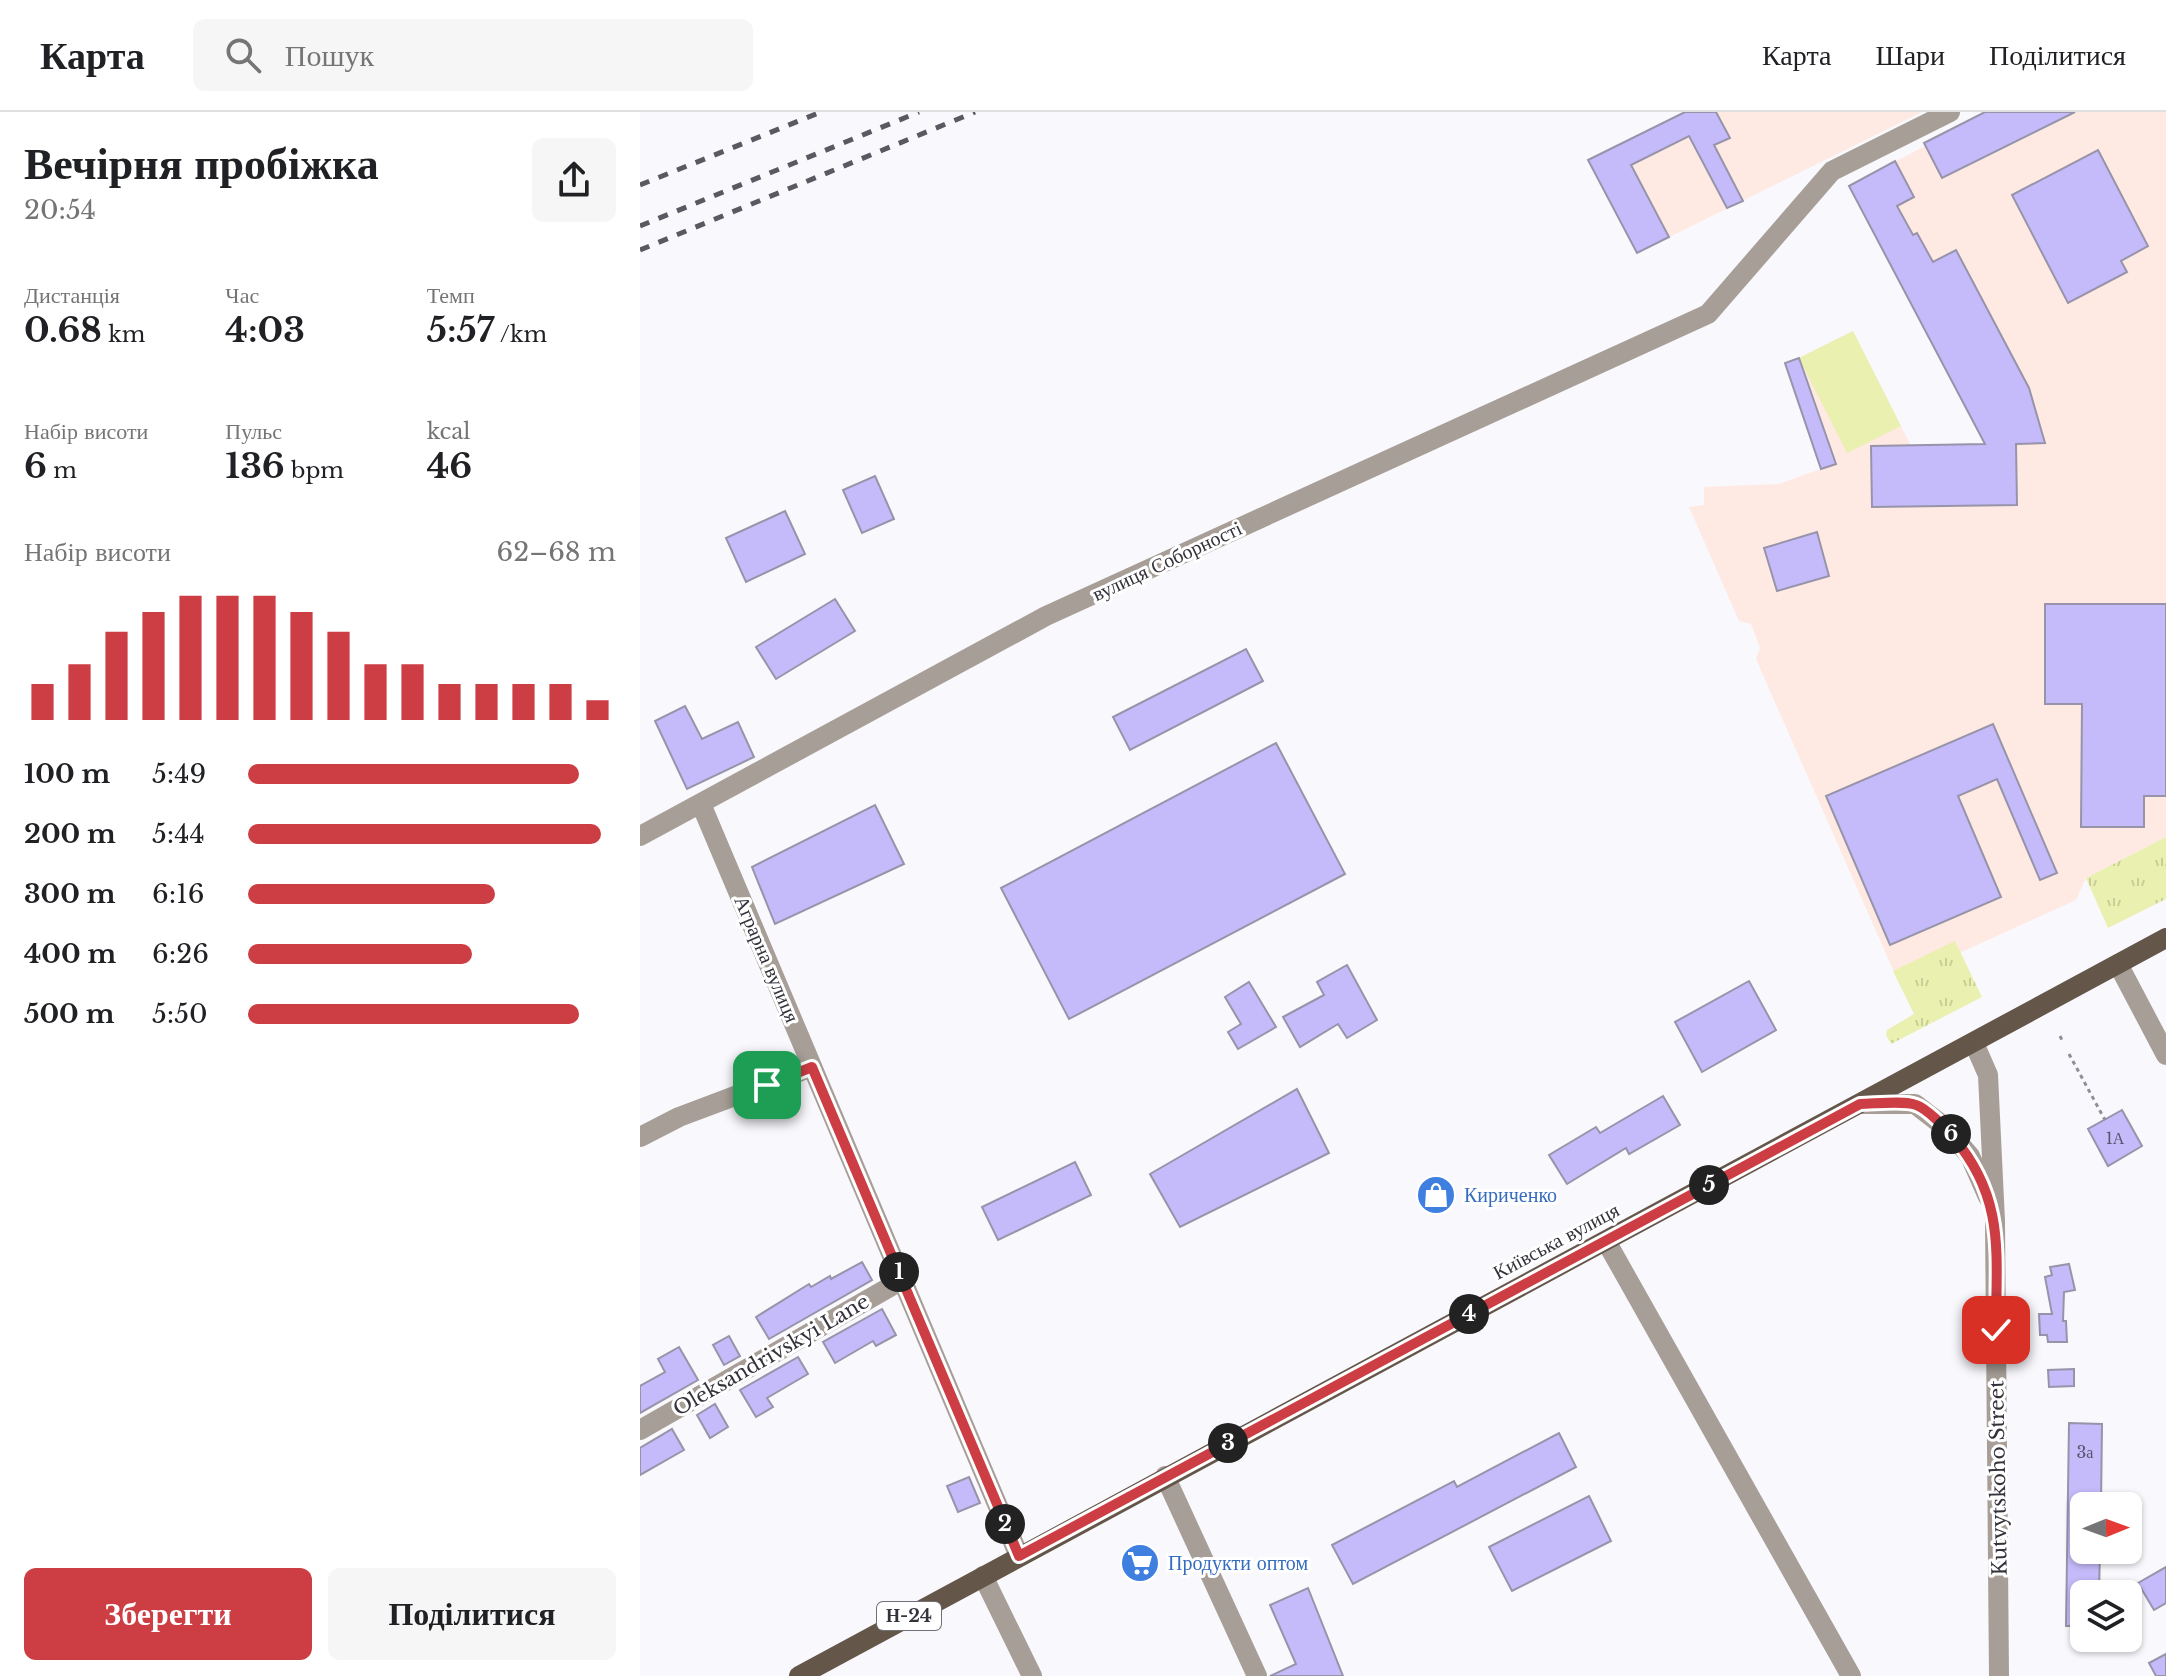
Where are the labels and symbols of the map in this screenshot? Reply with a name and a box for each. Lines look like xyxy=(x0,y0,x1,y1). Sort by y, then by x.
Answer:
street label: вулиця Соборності xyxy=(1088,516,1246,606)
street label: Аграрна вулиця xyxy=(730,892,804,1026)
pin xyxy=(733,1051,801,1119)
pin: 6 xyxy=(1931,1114,1971,1154)
house number: 1А xyxy=(2106,1128,2125,1148)
pin: 5 xyxy=(1689,1165,1729,1205)
shop icon: Кириченко xyxy=(1415,1174,1457,1216)
place label: Кириченко xyxy=(1464,1183,1557,1207)
street label: Київська вулиця xyxy=(1489,1198,1623,1284)
pin: 1 xyxy=(879,1252,919,1292)
street label: Oleksandrivskyi Lane xyxy=(669,1289,873,1421)
pin: 4 xyxy=(1449,1294,1489,1334)
pin xyxy=(1962,1296,2030,1364)
street label: Kutvytskoho Street xyxy=(1984,1380,2012,1576)
pin: 3 xyxy=(1208,1423,1248,1463)
house number: 3а xyxy=(2077,1442,2093,1462)
north arrow xyxy=(2070,1492,2142,1564)
pin: 2 xyxy=(985,1504,1025,1544)
supermarket icon: Продукти оптом xyxy=(1119,1542,1161,1584)
place label: Продукти оптом xyxy=(1168,1551,1308,1575)
road number: Н-24 xyxy=(877,1602,941,1630)

